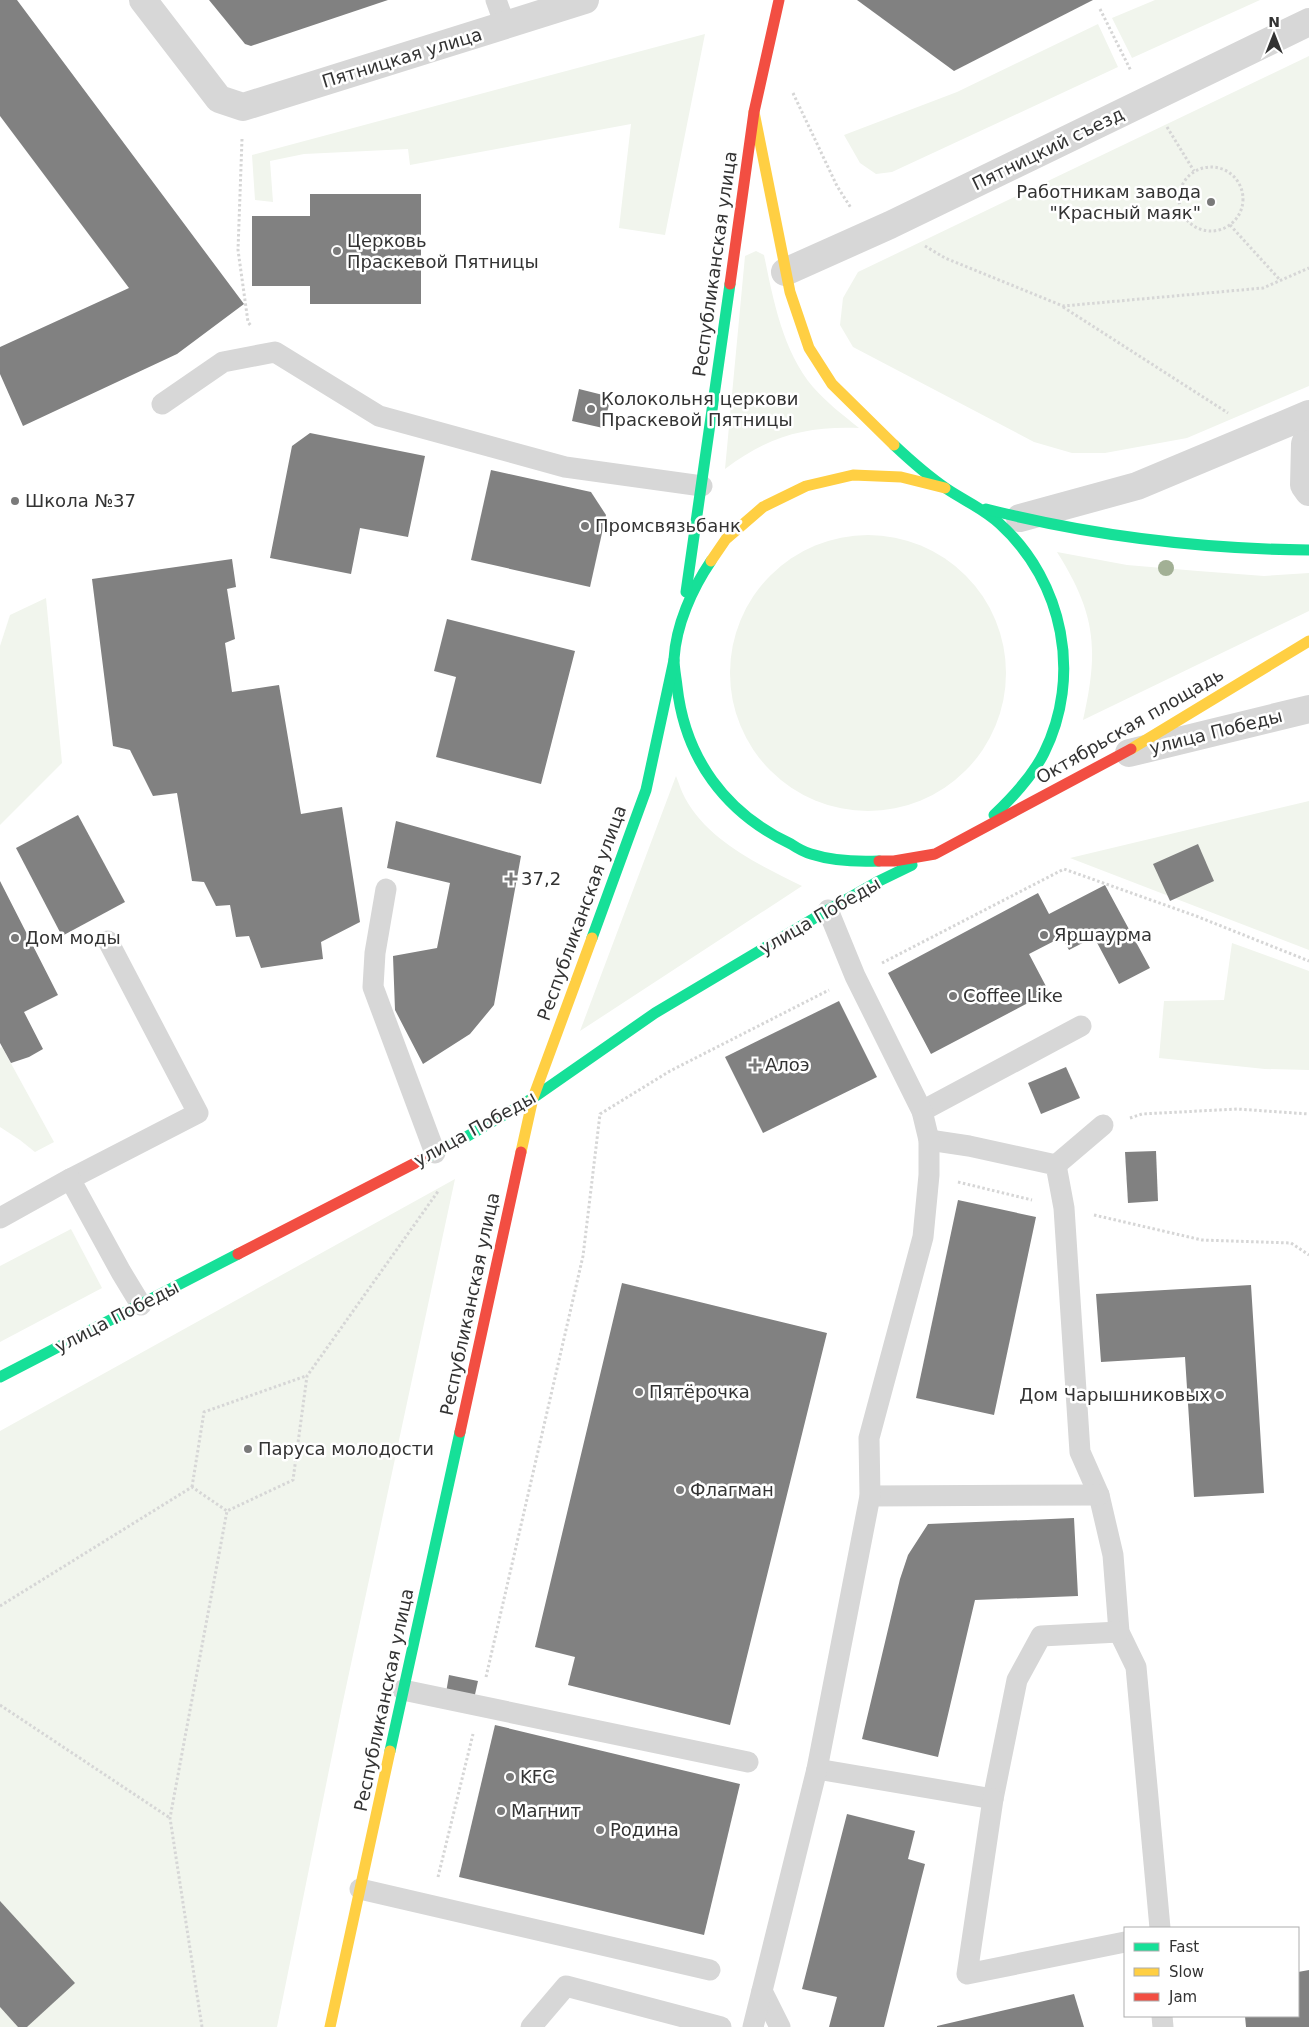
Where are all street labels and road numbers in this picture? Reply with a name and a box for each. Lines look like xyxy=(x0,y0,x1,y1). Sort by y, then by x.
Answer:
street label: Пятницкая улица xyxy=(319,23,484,92)
street label: Пятницкий съезд xyxy=(968,103,1127,194)
street label: Республиканская улица xyxy=(688,150,741,378)
street label: Октябрьская площадь xyxy=(1032,663,1227,788)
street label: улица Победы xyxy=(1147,705,1285,758)
street label: Республиканская улица xyxy=(533,802,630,1023)
street label: улица Победы xyxy=(756,872,884,959)
street label: улица Победы xyxy=(410,1086,539,1171)
street label: Республиканская улица xyxy=(436,1190,503,1417)
street label: улица Победы xyxy=(51,1276,182,1357)
street label: Республиканская улица xyxy=(350,1586,417,1813)

